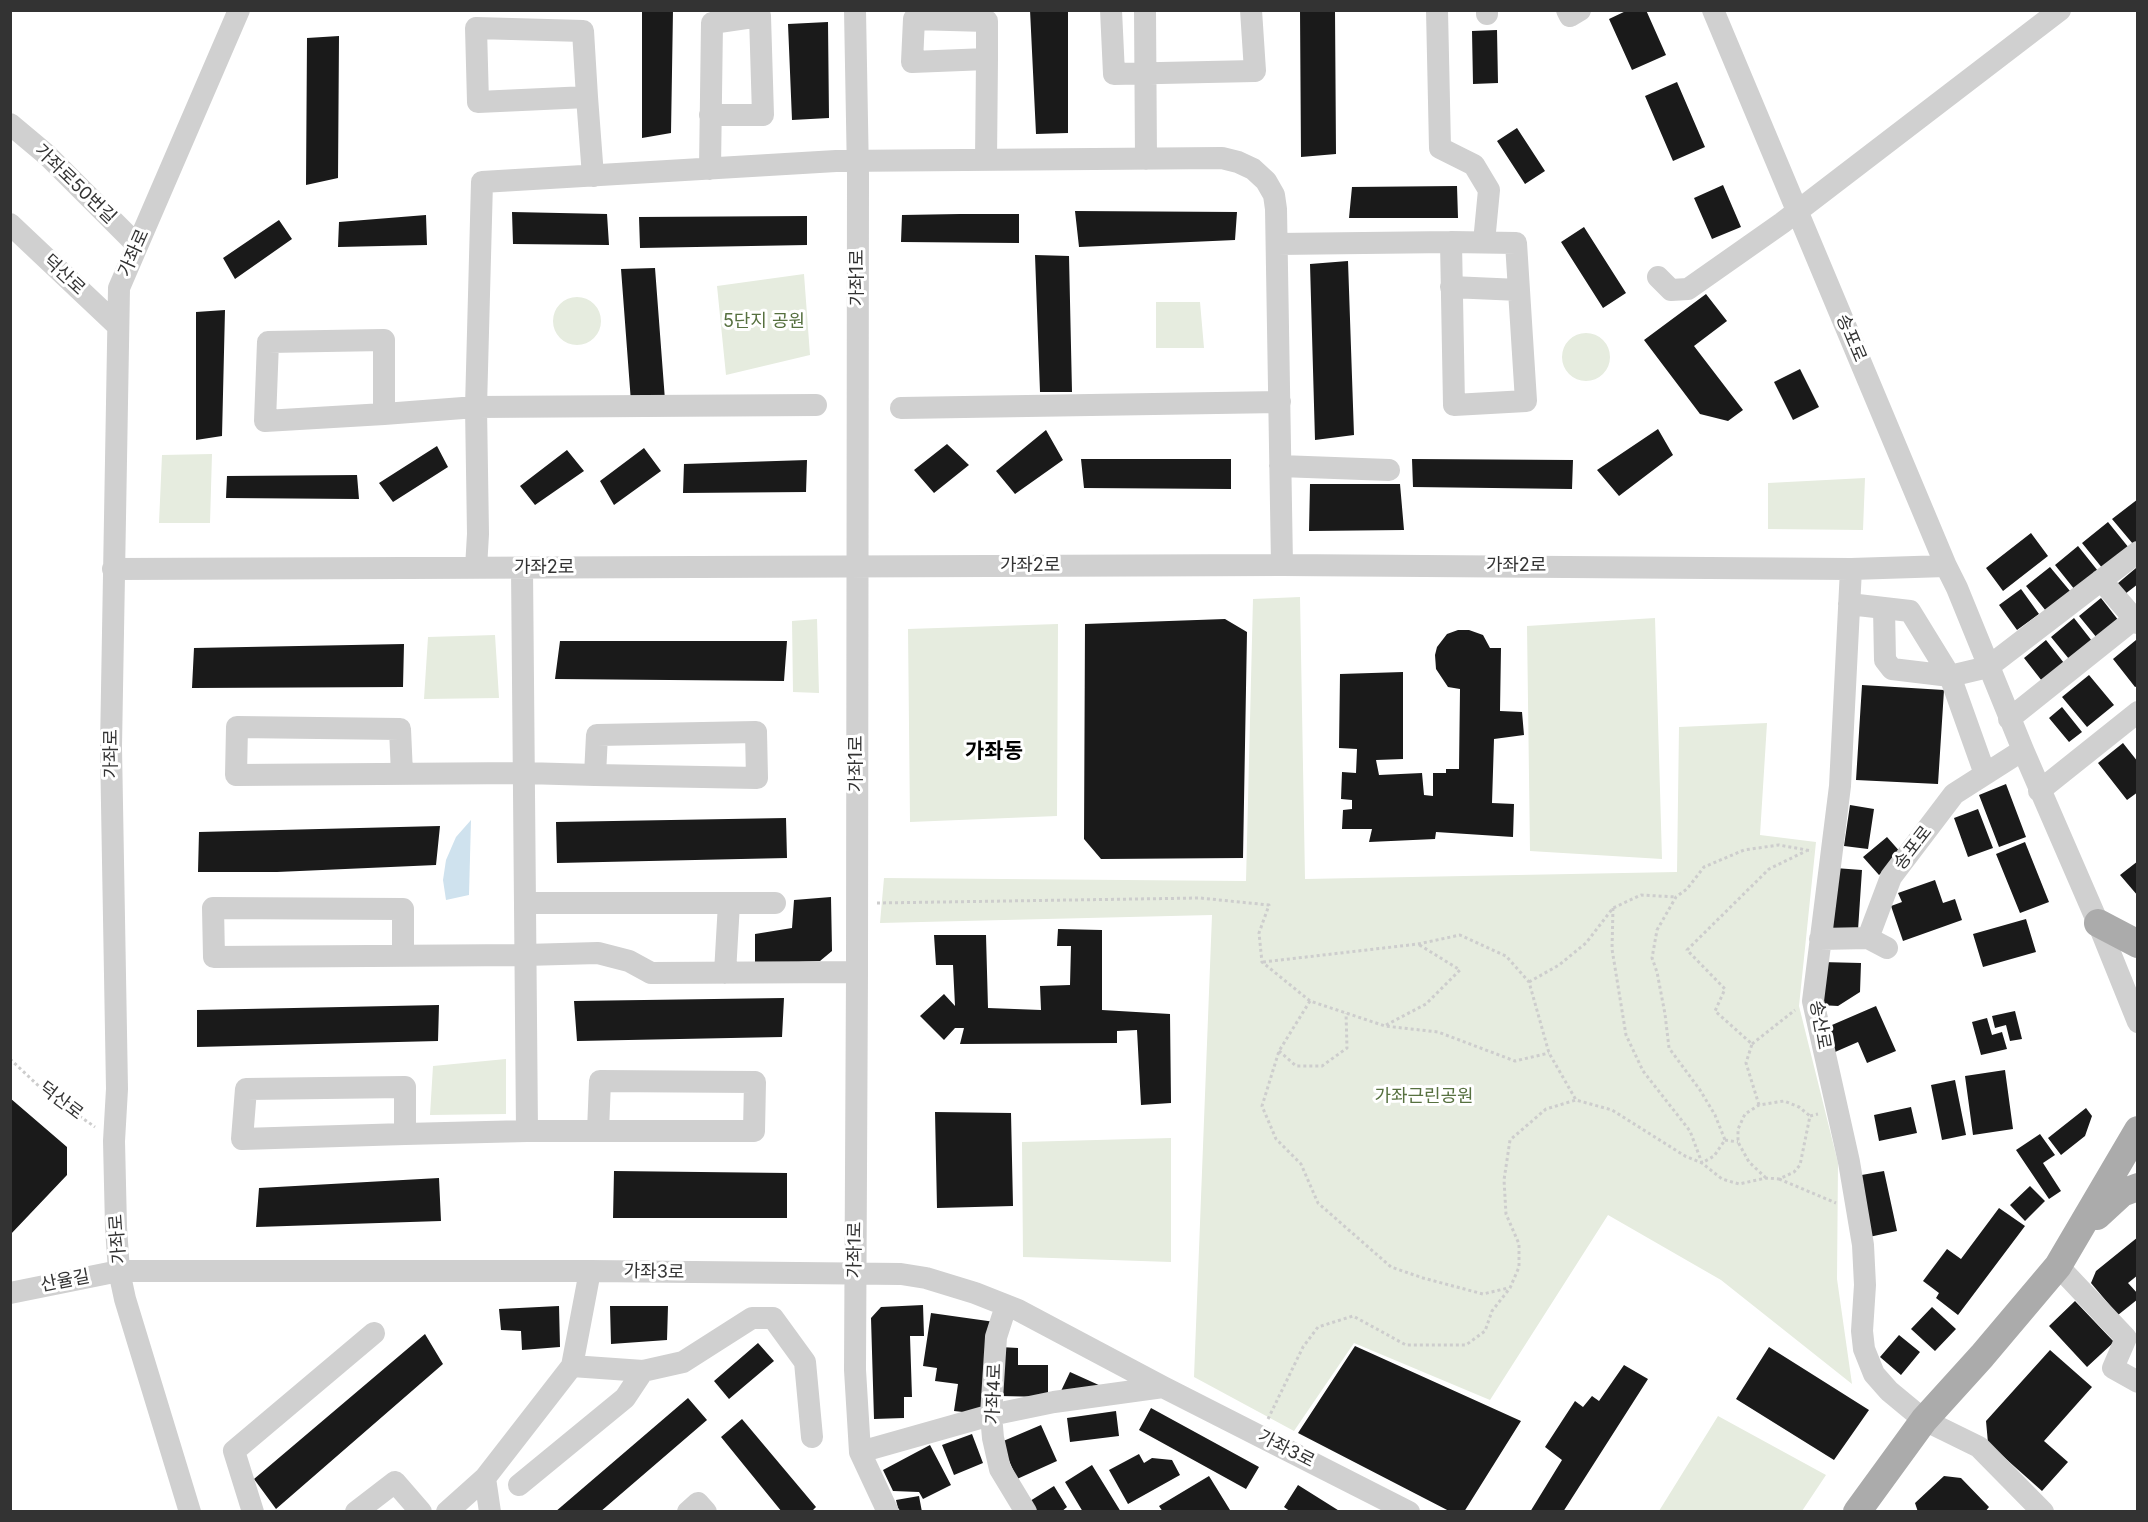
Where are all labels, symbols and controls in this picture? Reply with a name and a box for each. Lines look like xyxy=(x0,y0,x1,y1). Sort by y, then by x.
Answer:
street label: 가좌로50번길 xyxy=(30,140,120,228)
street label: 가좌로 xyxy=(114,226,154,280)
street label: 가좌1로 xyxy=(847,249,869,307)
street label: 덕산로 xyxy=(38,250,90,300)
park label: 5단지 공원 xyxy=(723,311,805,333)
street label: 송포로 xyxy=(1831,311,1871,365)
street label: 가좌2로 xyxy=(1000,555,1060,577)
street label: 가좌2로 xyxy=(1486,555,1546,577)
street label: 가좌2로 xyxy=(514,557,574,579)
street label: 가좌로 xyxy=(101,729,123,779)
street label: 가좌1로 xyxy=(846,735,868,793)
district label: 가좌동 xyxy=(965,739,1023,765)
street label: 송포로 xyxy=(1889,822,1937,874)
street label: 송산로 xyxy=(1805,999,1835,1051)
street label: 덕산로 xyxy=(35,1077,87,1125)
park label: 가좌근린공원 xyxy=(1374,1086,1474,1108)
street label: 가좌로 xyxy=(105,1213,131,1265)
street label: 가좌1로 xyxy=(844,1221,866,1279)
street label: 가좌3로 xyxy=(623,1261,685,1283)
street label: 산율길 xyxy=(39,1266,91,1296)
street label: 가좌4로 xyxy=(982,1363,1006,1425)
street label: 가좌3로 xyxy=(1254,1426,1318,1472)

